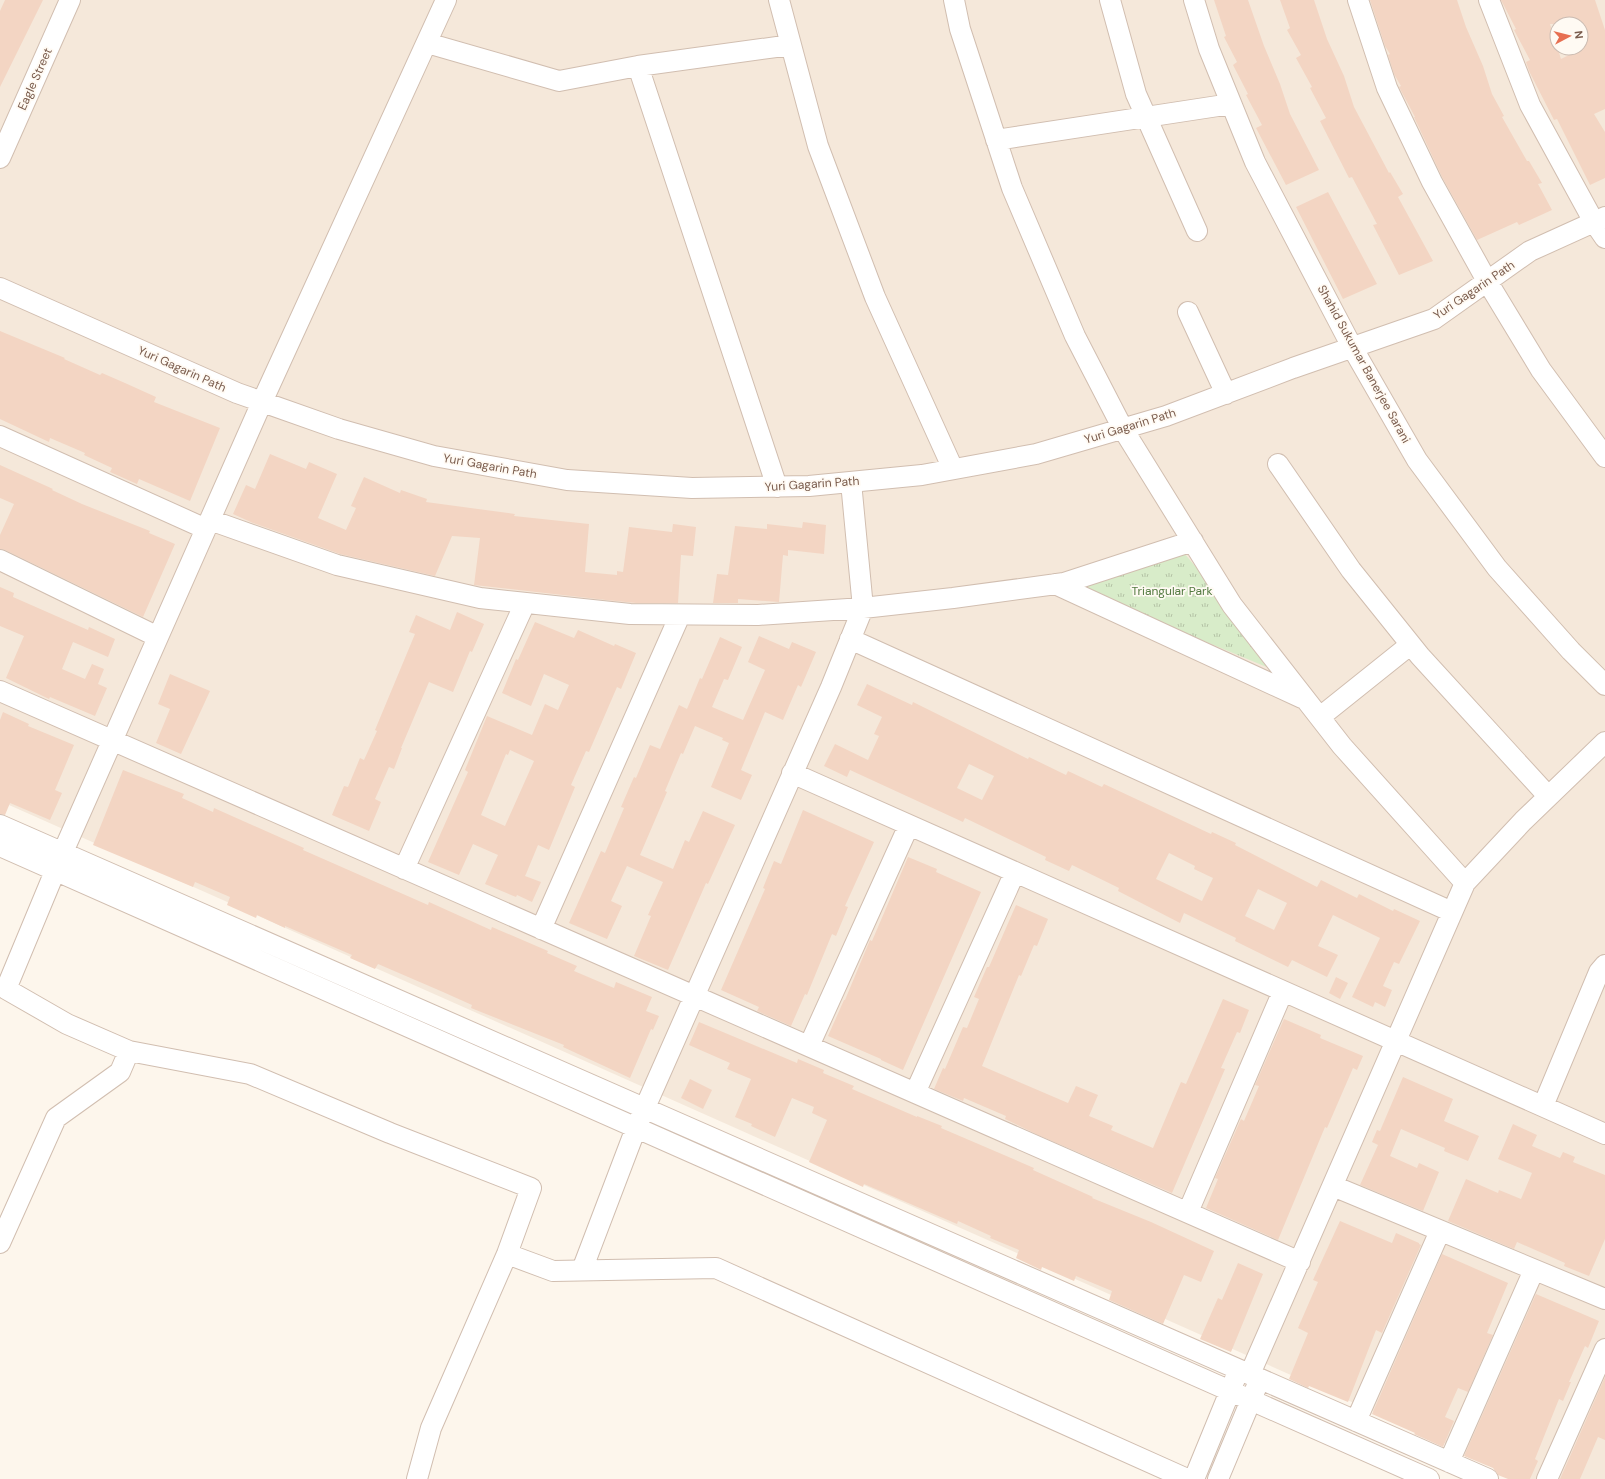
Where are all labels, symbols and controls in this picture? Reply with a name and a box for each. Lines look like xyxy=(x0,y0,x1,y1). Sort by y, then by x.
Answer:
north arrow xyxy=(1549,16,1589,56)
text: N xyxy=(1571,30,1586,40)
street label: Eagle Street xyxy=(14,45,56,113)
street label: Yuri Gagarin Path xyxy=(1430,257,1518,323)
street label: Shahid Sukumar Banerjee Sarani xyxy=(1314,282,1414,446)
street label: Yuri Gagarin Path xyxy=(135,342,229,396)
street label: Yuri Gagarin Path xyxy=(1082,404,1178,448)
street label: Yuri Gagarin Path xyxy=(442,450,538,482)
street label: Yuri Gagarin Path xyxy=(764,473,860,495)
park label: Triangular Park xyxy=(1132,583,1212,599)

